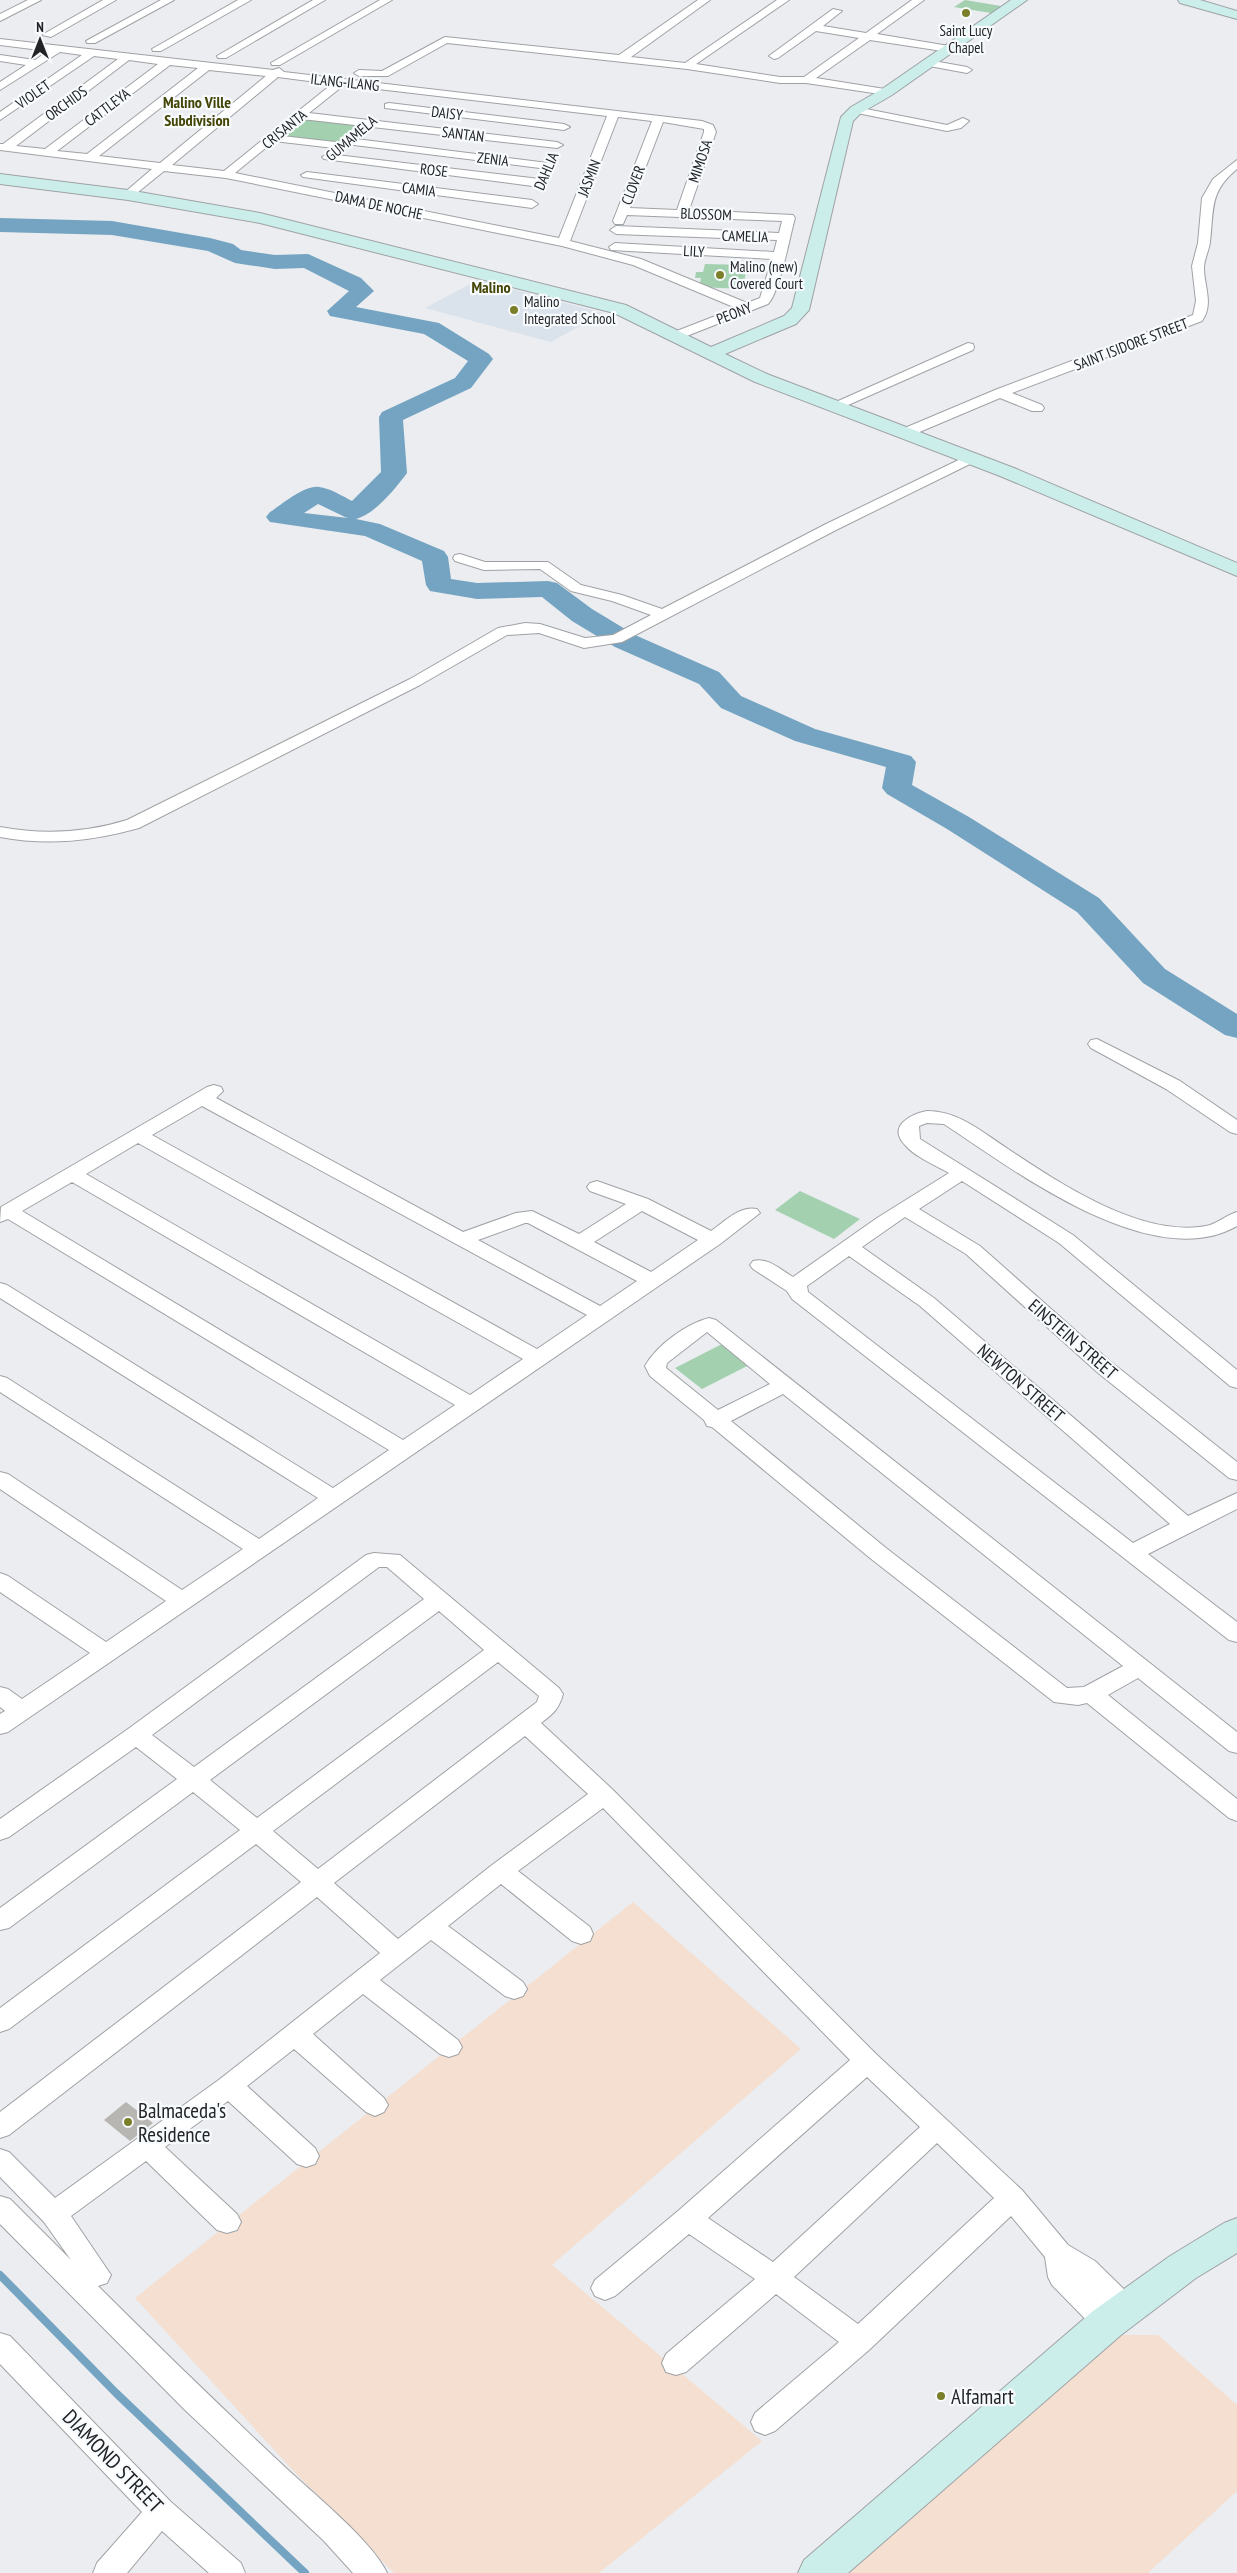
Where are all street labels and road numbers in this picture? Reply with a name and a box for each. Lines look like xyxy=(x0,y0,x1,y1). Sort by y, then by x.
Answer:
street label: ILANG-ILANG xyxy=(310,69,380,95)
street label: VIOLET xyxy=(11,75,54,113)
street label: ORCHIDS xyxy=(41,81,91,125)
street label: CATTLEYA xyxy=(80,83,134,130)
street label: DAISY xyxy=(430,102,464,124)
street label: CRISANTA xyxy=(258,105,311,153)
street label: GUMAMELA xyxy=(321,110,381,165)
street label: SANTAN xyxy=(441,122,485,146)
street label: MIMOSA xyxy=(684,136,716,185)
street label: ZENIA xyxy=(476,148,511,170)
street label: DAHLIA xyxy=(530,148,563,193)
street label: JASMIN xyxy=(573,157,605,200)
street label: ROSE xyxy=(419,159,449,181)
street label: CLOVER xyxy=(617,163,649,207)
street label: CAMIA xyxy=(401,178,438,201)
street label: DAMA DE NOCHE xyxy=(333,186,425,224)
street label: BLOSSOM xyxy=(680,204,732,224)
street label: CAMELIA xyxy=(721,226,769,246)
street label: LILY xyxy=(683,241,705,261)
street label: PEONY xyxy=(714,298,755,328)
street label: SAINT ISIDORE STREET xyxy=(1071,313,1191,375)
street label: EINSTEIN STREET xyxy=(1024,1294,1122,1384)
street label: NEWTON STREET xyxy=(973,1339,1069,1427)
street label: DIAMOND STREET xyxy=(57,2404,169,2519)

